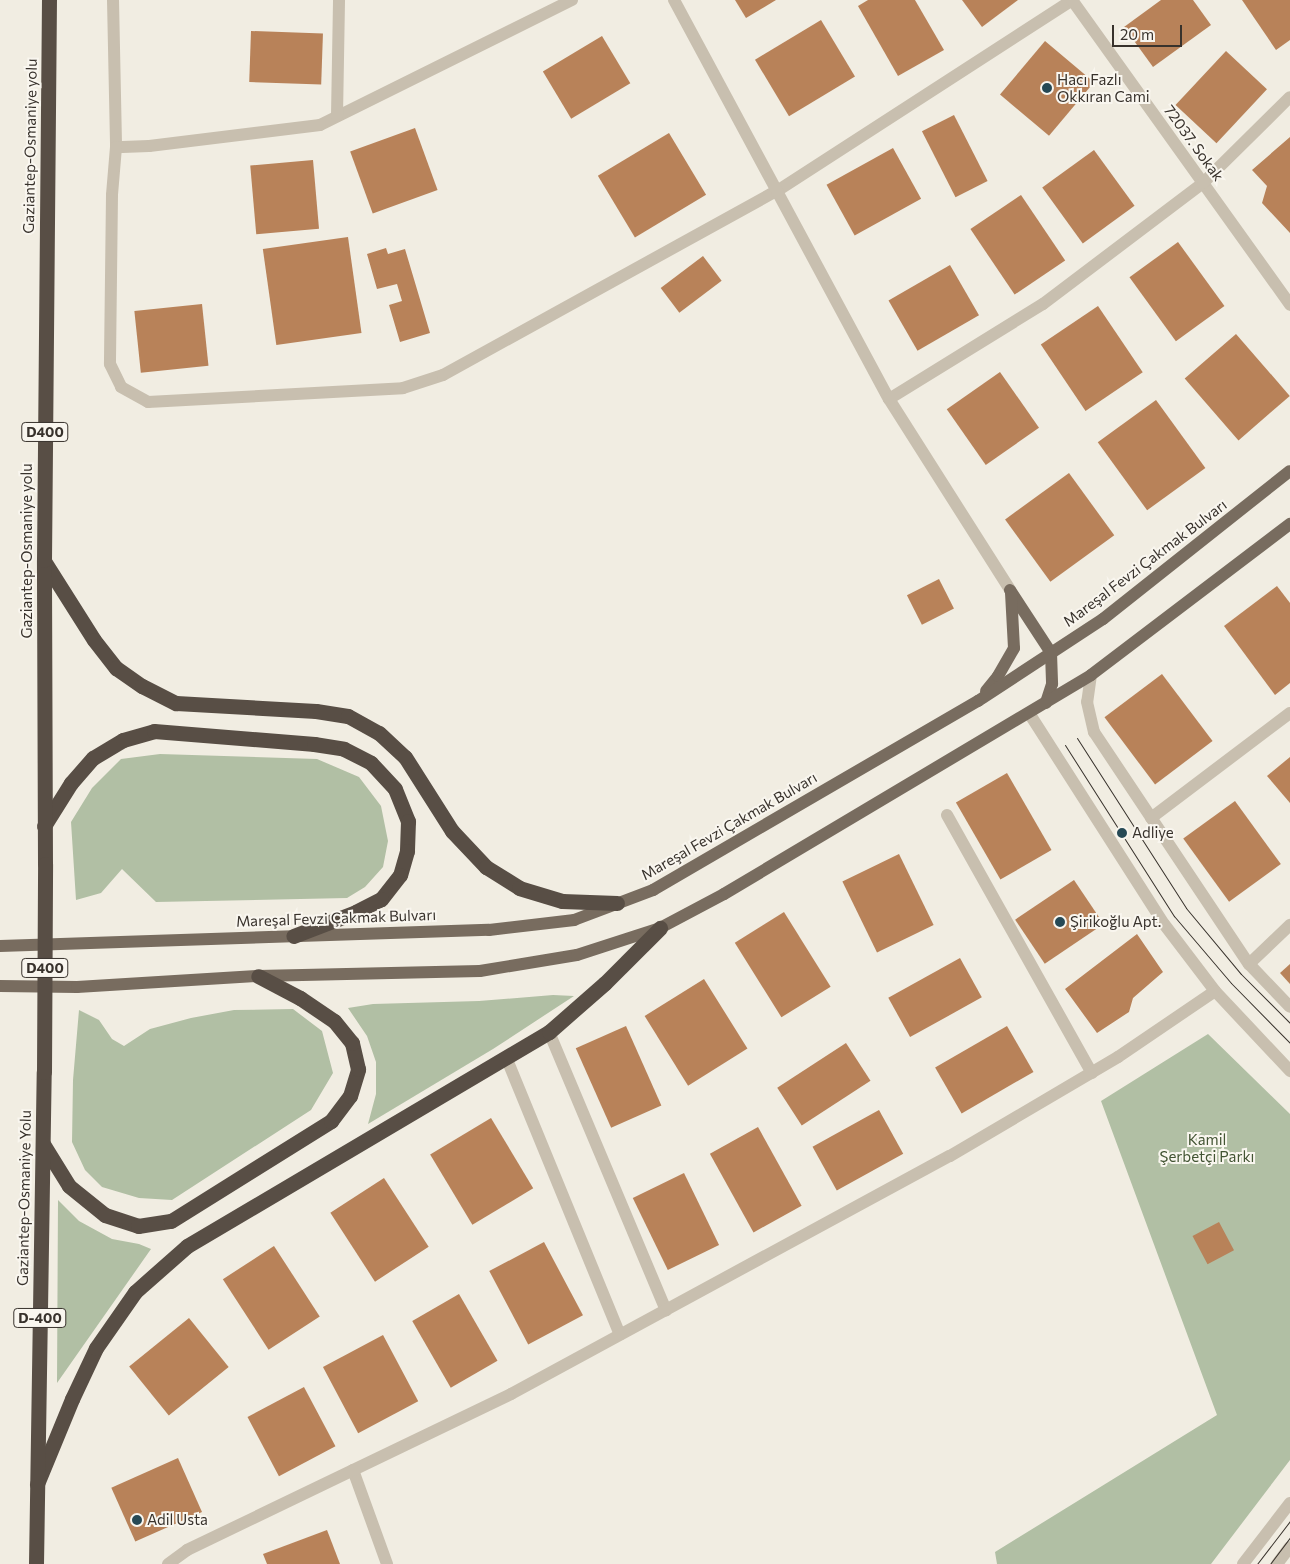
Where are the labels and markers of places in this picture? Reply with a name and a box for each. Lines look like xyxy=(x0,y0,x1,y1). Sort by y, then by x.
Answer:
place label: Hacı Fazlı Okkıran Cami xyxy=(1057,70,1150,105)
marker: Hacı Fazlı Okkıran Cami xyxy=(1041,82,1053,94)
place label: Adliye xyxy=(1132,824,1174,842)
marker: Adliye xyxy=(1116,827,1128,839)
place label: Şirikoğlu Apt. xyxy=(1070,913,1161,931)
marker: Şirikoğlu Apt. xyxy=(1054,916,1066,928)
place label: Adil Usta xyxy=(147,1511,208,1529)
marker: Adil Usta xyxy=(131,1514,143,1526)

